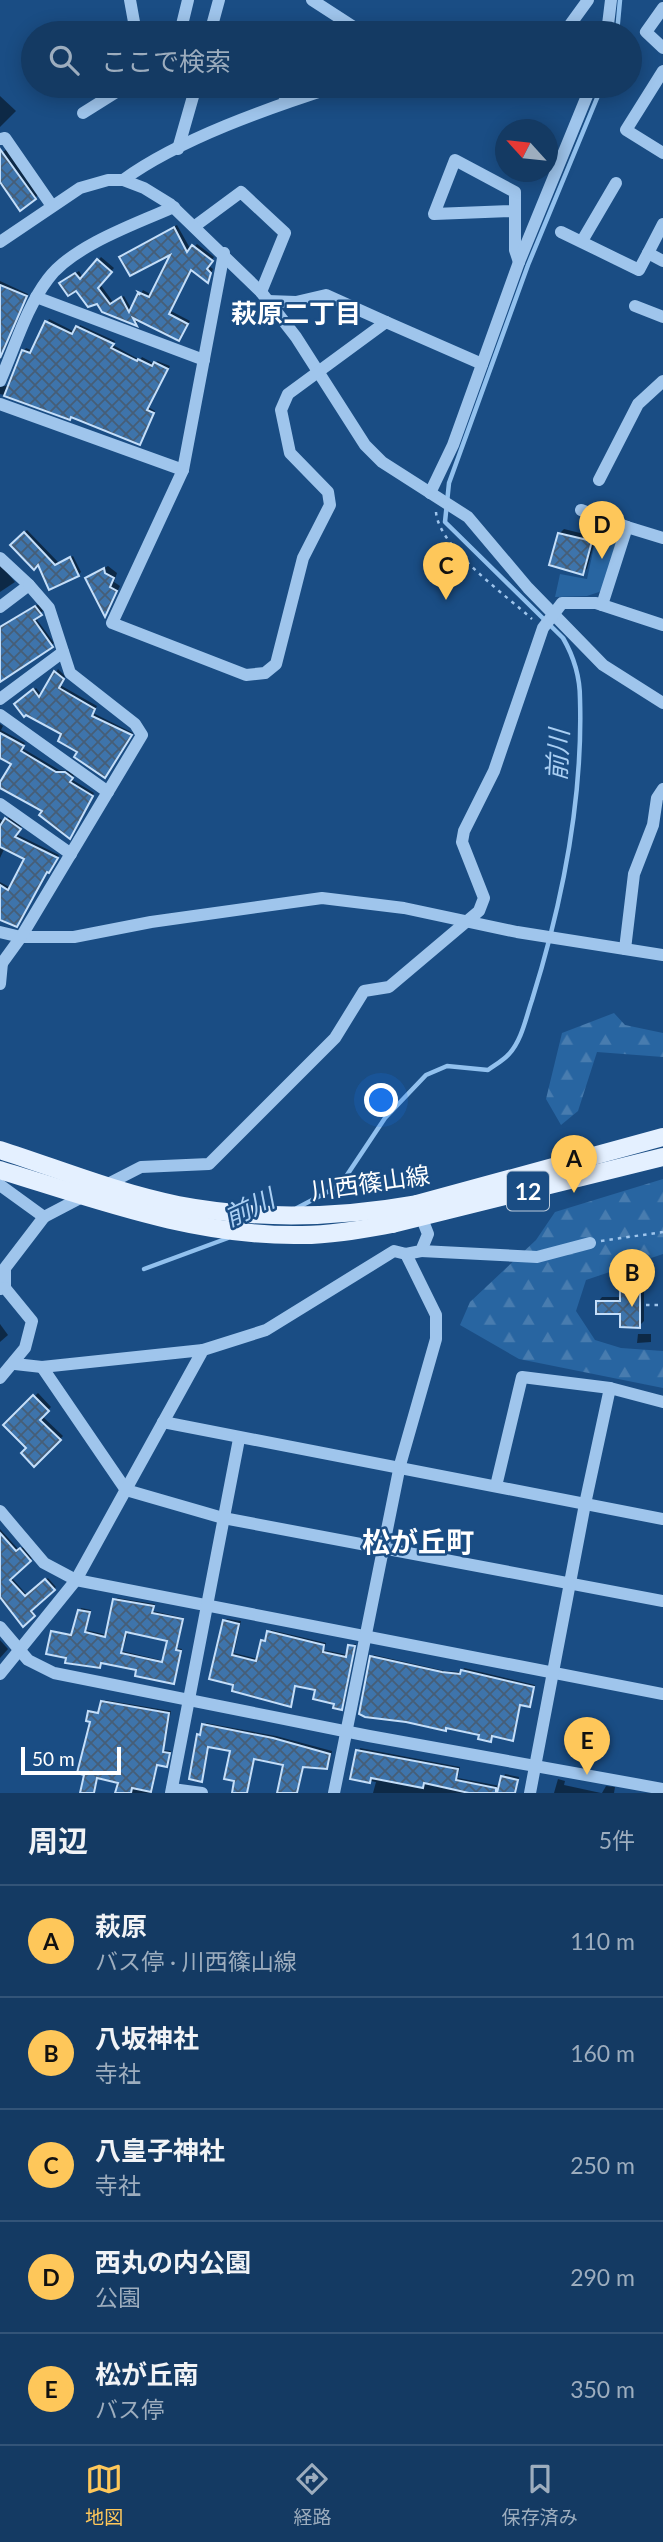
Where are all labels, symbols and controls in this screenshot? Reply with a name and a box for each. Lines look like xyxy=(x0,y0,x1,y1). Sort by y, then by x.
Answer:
search box xyxy=(21,21,642,98)
icon: search xyxy=(45,41,83,79)
text: ここで検索 xyxy=(101,45,231,77)
north arrow xyxy=(495,119,558,182)
district label: 萩原二丁目 xyxy=(231,297,361,329)
pin: D xyxy=(579,501,625,559)
pin: C xyxy=(423,542,469,600)
water label: 前川 xyxy=(540,725,574,782)
your location xyxy=(364,1083,398,1117)
pin: A xyxy=(551,1135,597,1193)
street label: 川西篠山線 xyxy=(309,1159,431,1205)
road number: 12 xyxy=(507,1172,549,1210)
water label: 前川 xyxy=(219,1180,282,1232)
pin: B xyxy=(609,1249,655,1307)
district label: 松が丘町 xyxy=(362,1524,474,1558)
pin: E xyxy=(564,1717,610,1775)
scale bar xyxy=(21,1744,121,1776)
text: 50 m xyxy=(32,1747,75,1770)
text: 周辺 xyxy=(28,1822,88,1858)
text: 5件 xyxy=(599,1826,635,1854)
text: 萩原 xyxy=(95,1910,147,1942)
text: A xyxy=(43,1927,59,1955)
text: 110 m xyxy=(570,1927,635,1955)
text: バス停 · 川西篠山線 xyxy=(95,1947,297,1975)
text: 八坂神社 xyxy=(95,2022,199,2054)
text: B xyxy=(43,2039,59,2067)
text: 160 m xyxy=(570,2039,635,2067)
text: 寺社 xyxy=(95,2059,141,2087)
text: 八皇子神社 xyxy=(95,2134,225,2166)
text: C xyxy=(43,2151,59,2179)
text: 250 m xyxy=(570,2151,635,2179)
text: 寺社 xyxy=(95,2171,141,2199)
text: 西丸の内公園 xyxy=(95,2246,251,2278)
text: D xyxy=(42,2263,60,2291)
text: 290 m xyxy=(570,2263,635,2291)
text: 公園 xyxy=(95,2283,141,2311)
text: 松が丘南 xyxy=(95,2358,199,2390)
text: E xyxy=(44,2375,58,2403)
text: 350 m xyxy=(570,2375,635,2403)
text: バス停 xyxy=(95,2395,164,2423)
tab: 地図 xyxy=(85,2460,123,2529)
tab: 経路 xyxy=(293,2460,332,2529)
tab: 保存済み xyxy=(502,2460,578,2529)

